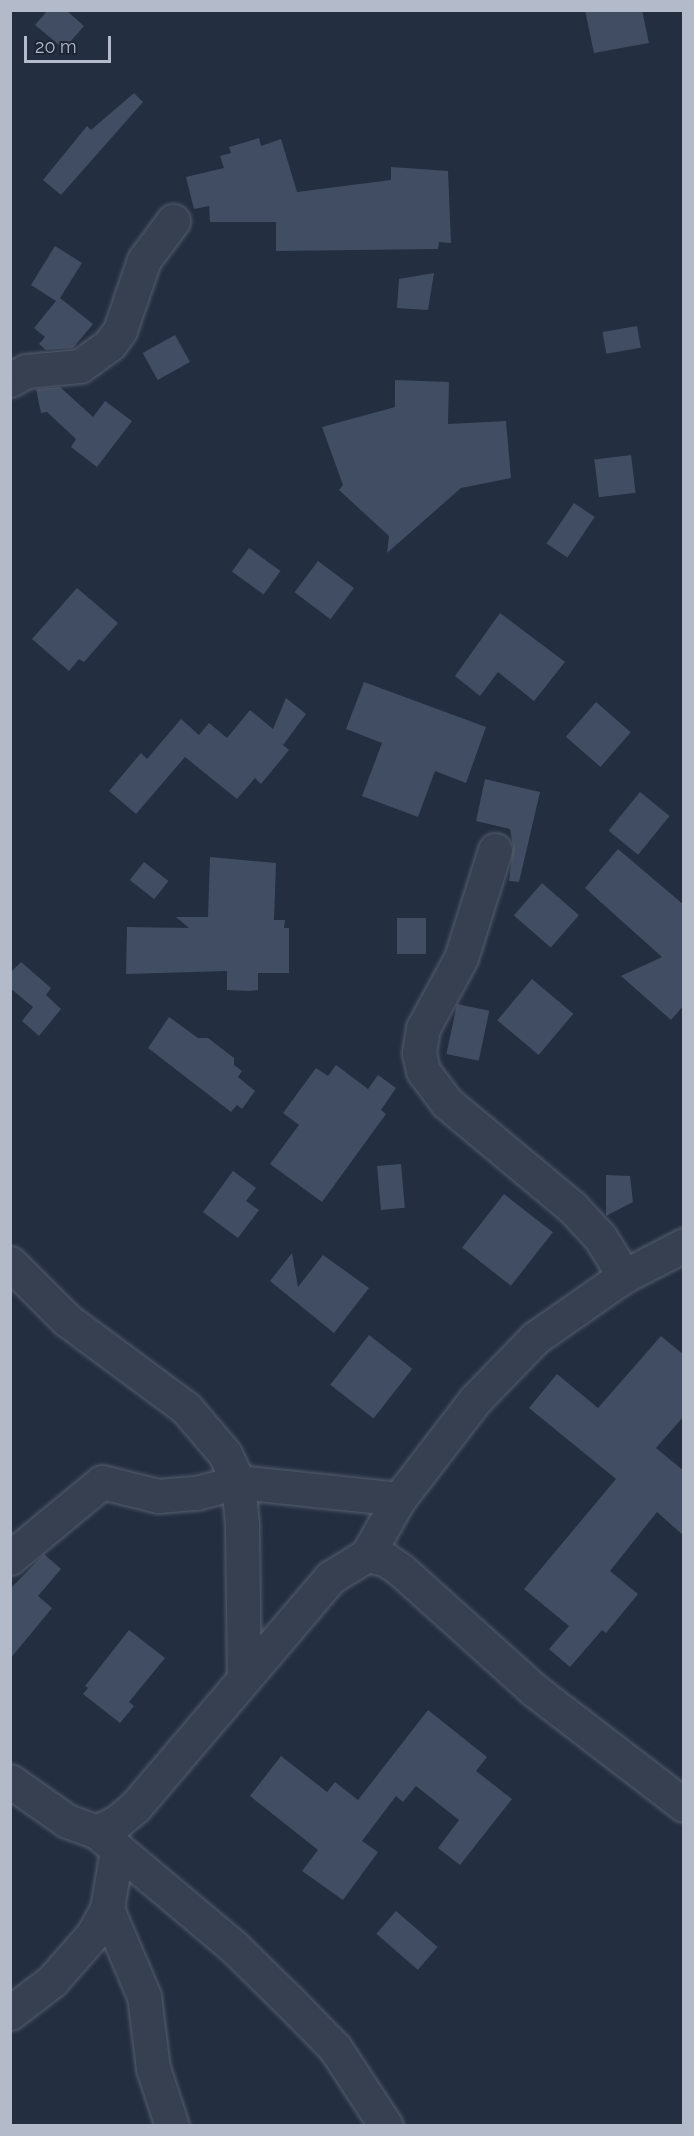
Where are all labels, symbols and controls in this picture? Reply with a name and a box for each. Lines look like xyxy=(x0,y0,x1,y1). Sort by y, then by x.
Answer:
scale bar xyxy=(27,24,114,62)
text: 20 m xyxy=(35,36,77,57)

